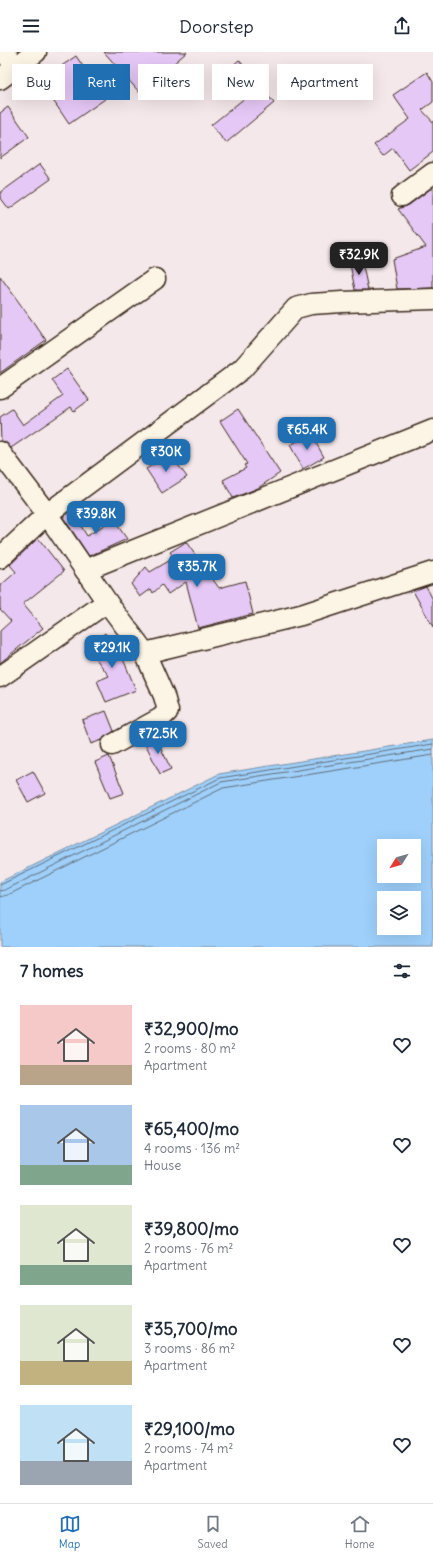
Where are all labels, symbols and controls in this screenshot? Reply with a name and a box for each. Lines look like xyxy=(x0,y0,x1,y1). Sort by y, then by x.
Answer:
icon: menu xyxy=(20,15,42,37)
text: Doorstep xyxy=(179,15,254,38)
icon: share xyxy=(391,15,413,37)
chip: Buy xyxy=(12,64,65,100)
chip: Rent xyxy=(73,64,130,100)
chip: Filters xyxy=(138,64,204,100)
chip: New xyxy=(212,64,269,100)
chip: Apartment xyxy=(277,64,373,100)
pin: ₹32.9K xyxy=(326,242,392,276)
text: ₹32.9K xyxy=(339,246,379,263)
pin: ₹65.4K xyxy=(274,417,340,451)
text: ₹65.4K xyxy=(287,421,327,438)
pin: ₹30K xyxy=(142,439,190,473)
text: ₹30K xyxy=(150,443,182,460)
pin: ₹39.8K xyxy=(63,501,129,535)
text: ₹39.8K xyxy=(76,505,116,522)
pin: ₹35.7K xyxy=(164,554,230,588)
text: ₹35.7K xyxy=(177,558,217,575)
pin: ₹29.1K xyxy=(79,635,145,669)
text: ₹29.1K xyxy=(93,639,131,656)
pin: ₹72.5K xyxy=(125,721,191,755)
text: ₹72.5K xyxy=(138,725,178,742)
north arrow xyxy=(377,839,421,883)
map controls xyxy=(377,839,421,935)
button: layers xyxy=(377,891,421,935)
text: 7 homes xyxy=(20,960,84,982)
icon: filters xyxy=(391,960,413,982)
text: ₹32,900/mo xyxy=(144,1018,239,1040)
icon: home xyxy=(52,1021,100,1069)
icon: heart xyxy=(391,1034,413,1056)
text: 2 rooms · 80 m² xyxy=(144,1040,236,1057)
text: Apartment xyxy=(144,1057,207,1074)
text: ₹65,400/mo xyxy=(144,1118,239,1140)
icon: home xyxy=(52,1121,100,1169)
icon: heart xyxy=(391,1134,413,1156)
text: 4 rooms · 136 m² xyxy=(144,1140,240,1157)
text: House xyxy=(144,1157,181,1174)
text: ₹39,800/mo xyxy=(144,1218,239,1240)
icon: home xyxy=(52,1221,100,1269)
icon: heart xyxy=(391,1234,413,1256)
text: 2 rooms · 76 m² xyxy=(144,1240,233,1257)
text: Apartment xyxy=(144,1257,207,1274)
text: ₹35,700/mo xyxy=(144,1318,238,1340)
icon: home xyxy=(52,1321,100,1369)
icon: heart xyxy=(391,1334,413,1356)
text: 3 rooms · 86 m² xyxy=(144,1340,235,1357)
text: Apartment xyxy=(144,1357,207,1374)
text: ₹29,100/mo xyxy=(144,1418,235,1440)
icon: home xyxy=(52,1421,100,1469)
icon: heart xyxy=(391,1434,413,1456)
text: 2 rooms · 74 m² xyxy=(144,1440,233,1457)
text: Apartment xyxy=(144,1457,207,1474)
tab: Map xyxy=(59,1513,81,1551)
tab: Saved xyxy=(198,1513,228,1551)
tab: Home xyxy=(345,1513,374,1551)

